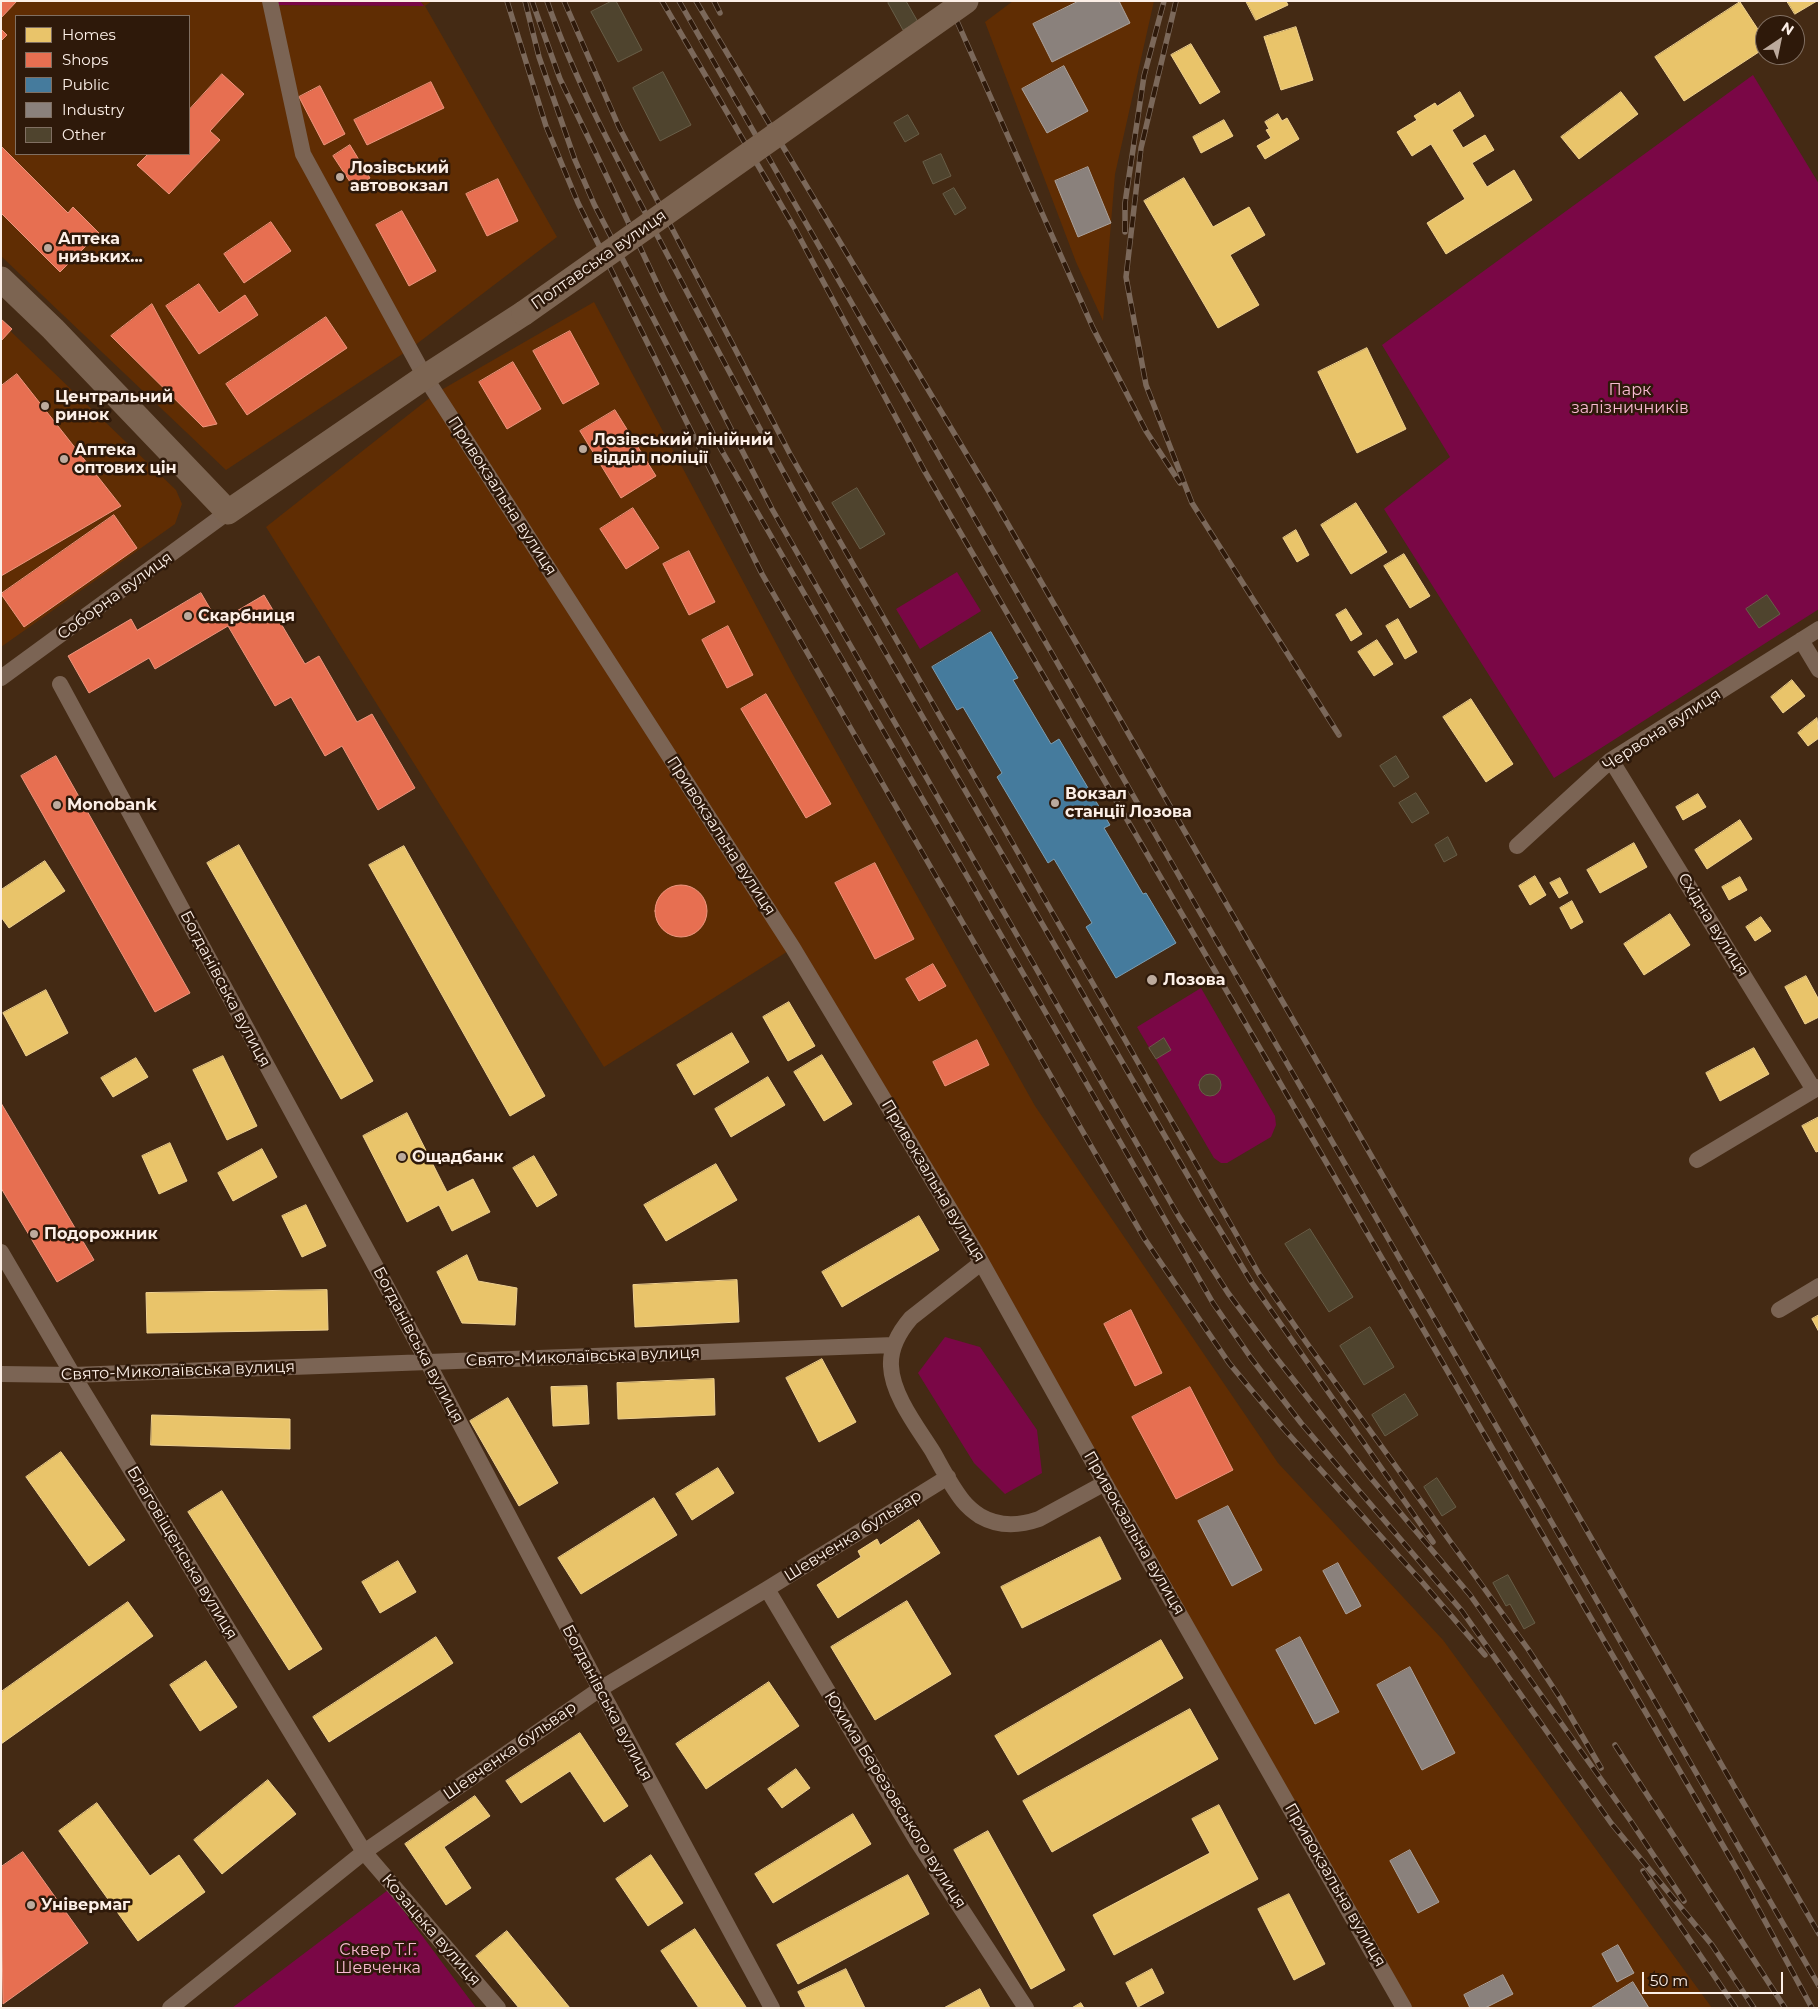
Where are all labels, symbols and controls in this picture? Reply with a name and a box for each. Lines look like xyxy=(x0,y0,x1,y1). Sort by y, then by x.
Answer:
legend xyxy=(15,15,190,155)
north arrow xyxy=(1755,15,1805,65)
text: N xyxy=(1778,18,1798,39)
text: Homes xyxy=(62,25,116,44)
text: Shops xyxy=(62,50,108,69)
text: Public xyxy=(62,75,110,94)
text: Industry xyxy=(62,100,124,119)
text: Other xyxy=(62,125,106,144)
place label: Лозівський автовокзал xyxy=(350,158,449,196)
marker: Лозівський автовокзал xyxy=(334,171,346,183)
street label: Полтавська вулиця xyxy=(528,206,670,314)
place label: Аптека низьких... xyxy=(58,229,143,267)
marker: Аптека низьких... xyxy=(42,242,54,254)
park label: Парк залізничників xyxy=(1571,380,1689,418)
place label: Центральний ринок xyxy=(55,387,173,425)
marker: Центральний ринок xyxy=(39,400,51,412)
street label: Привокзальна вулиця xyxy=(443,413,561,579)
place label: Лозівський лінійний відділ поліції xyxy=(593,430,773,468)
place label: Аптека оптових цін xyxy=(74,440,177,478)
marker: Лозівський лінійний відділ поліції xyxy=(577,443,589,455)
marker: Аптека оптових цін xyxy=(58,453,70,465)
street label: Соборна вулиця xyxy=(54,548,176,644)
place label: Скарбниця xyxy=(198,606,295,626)
marker: Скарбниця xyxy=(182,610,194,622)
street label: Червона вулиця xyxy=(1600,685,1724,775)
street label: Привокзальна вулиця xyxy=(662,753,780,919)
place label: Вокзал станції Лозова xyxy=(1065,784,1192,822)
place label: Monobank xyxy=(67,795,157,815)
marker: Вокзал станції Лозова xyxy=(1049,797,1061,809)
marker: Monobank xyxy=(51,799,63,811)
street label: Східна вулиця xyxy=(1673,870,1753,980)
street label: Богданівська вулиця xyxy=(176,908,274,1070)
place label: Лозова xyxy=(1163,970,1225,990)
marker: Лозова xyxy=(1145,973,1159,987)
street label: Привокзальна вулиця xyxy=(877,1096,989,1266)
place label: Ощадбанк xyxy=(412,1147,504,1167)
marker: Ощадбанк xyxy=(396,1151,408,1163)
place label: Подорожник xyxy=(44,1224,158,1244)
marker: Подорожник xyxy=(28,1228,40,1240)
street label: Богданівська вулиця xyxy=(369,1264,467,1426)
street label: Свято-Миколаївська вулиця xyxy=(466,1343,700,1371)
street label: Свято-Миколаївська вулиця xyxy=(61,1357,295,1385)
street label: Привокзальна вулиця xyxy=(1079,1448,1189,1618)
street label: Благовіщенська вулиця xyxy=(123,1463,241,1643)
street label: Шевченка бульвар xyxy=(781,1486,925,1586)
street label: Богданівська вулиця xyxy=(558,1622,656,1784)
street label: Юхима Березовського вулиця xyxy=(820,1688,970,1912)
street label: Шевченка бульвар xyxy=(440,1698,580,1804)
street label: Привокзальна вулиця xyxy=(1280,1800,1390,1970)
street label: Козацька вулиця xyxy=(377,1870,485,1990)
place label: Універмаг xyxy=(41,1895,130,1915)
marker: Універмаг xyxy=(25,1899,37,1911)
park label: Сквер Т.Г. Шевченка xyxy=(335,1940,421,1978)
scale bar xyxy=(1645,1962,1786,1994)
text: 50 m xyxy=(1650,1971,1688,1990)

